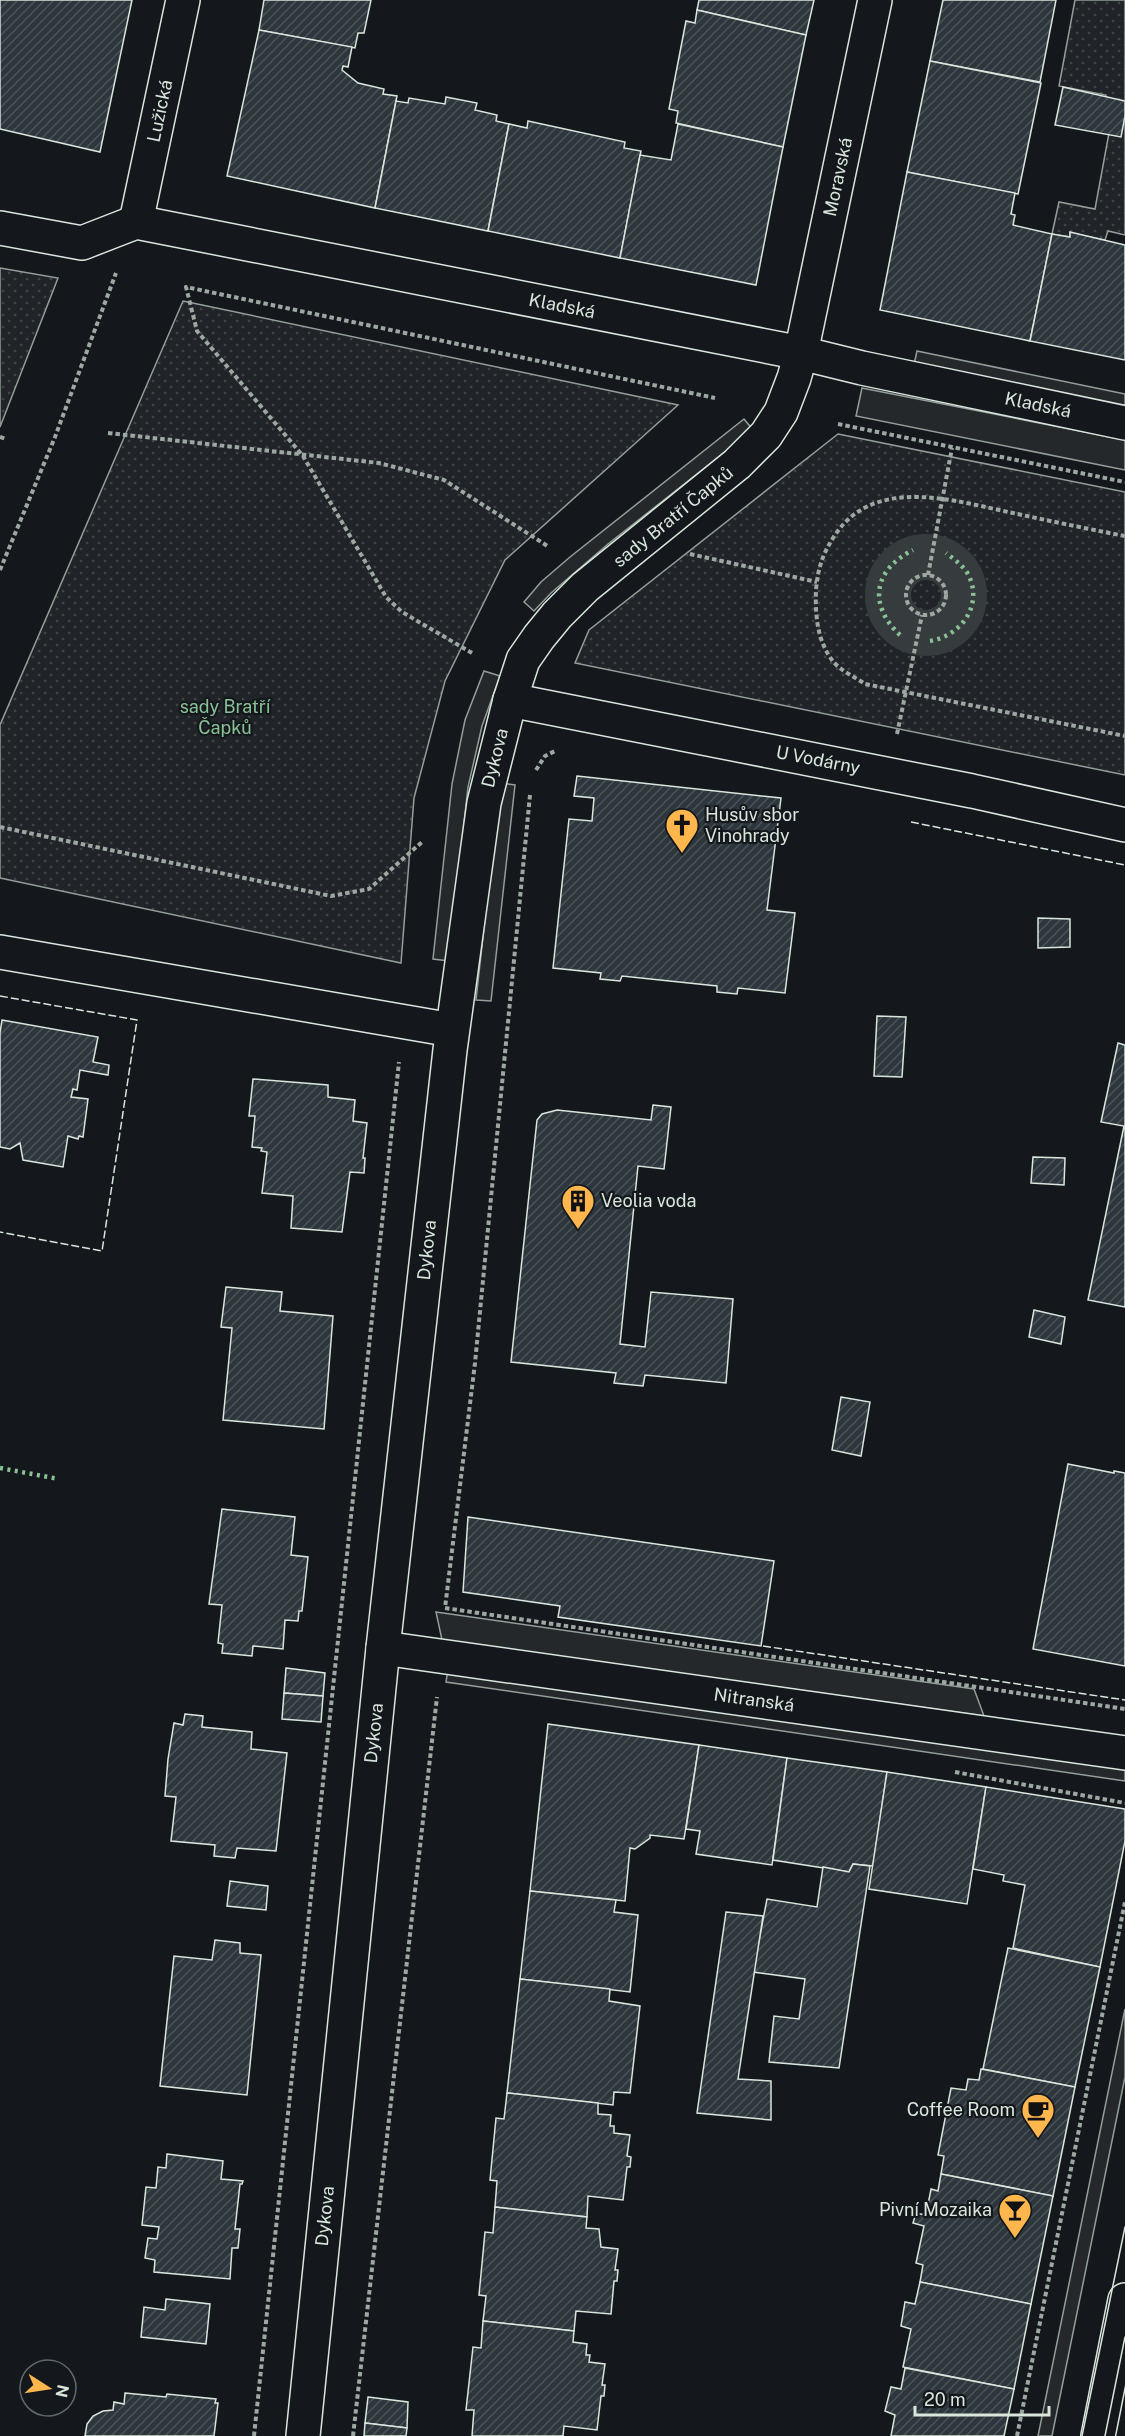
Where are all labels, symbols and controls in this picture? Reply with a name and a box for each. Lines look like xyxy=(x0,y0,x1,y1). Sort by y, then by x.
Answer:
street label: Lužická xyxy=(143,78,176,144)
street label: Moravská xyxy=(819,135,856,218)
street label: Kladská xyxy=(527,289,597,322)
street label: Kladská xyxy=(1003,387,1073,422)
street label: sady Bratří Čapků xyxy=(608,462,737,571)
park label: sady Bratří Čapků xyxy=(180,696,271,738)
street label: Dykova xyxy=(477,726,512,790)
street label: U Vodárny xyxy=(774,741,862,778)
place label: Husův sbor Vinohrady xyxy=(705,804,799,846)
church icon: Husův sbor Vinohrady xyxy=(664,807,700,854)
building icon: Veolia voda xyxy=(560,1183,596,1230)
place label: Veolia voda xyxy=(601,1190,696,1211)
street label: Dykova xyxy=(413,1219,440,1281)
street label: Nitranská xyxy=(713,1683,796,1716)
street label: Dykova xyxy=(360,1702,387,1764)
cafe icon: Coffee Room xyxy=(1020,2092,1056,2139)
place label: Coffee Room xyxy=(907,2099,1015,2120)
street label: Dykova xyxy=(311,2185,338,2247)
bar icon: Pivní Mozaika xyxy=(997,2192,1033,2239)
place label: Pivní Mozaika xyxy=(879,2199,992,2220)
north arrow xyxy=(18,2358,78,2418)
scale bar xyxy=(915,2379,1048,2417)
text: N xyxy=(52,2383,73,2399)
text: 20 m xyxy=(924,2389,966,2410)

